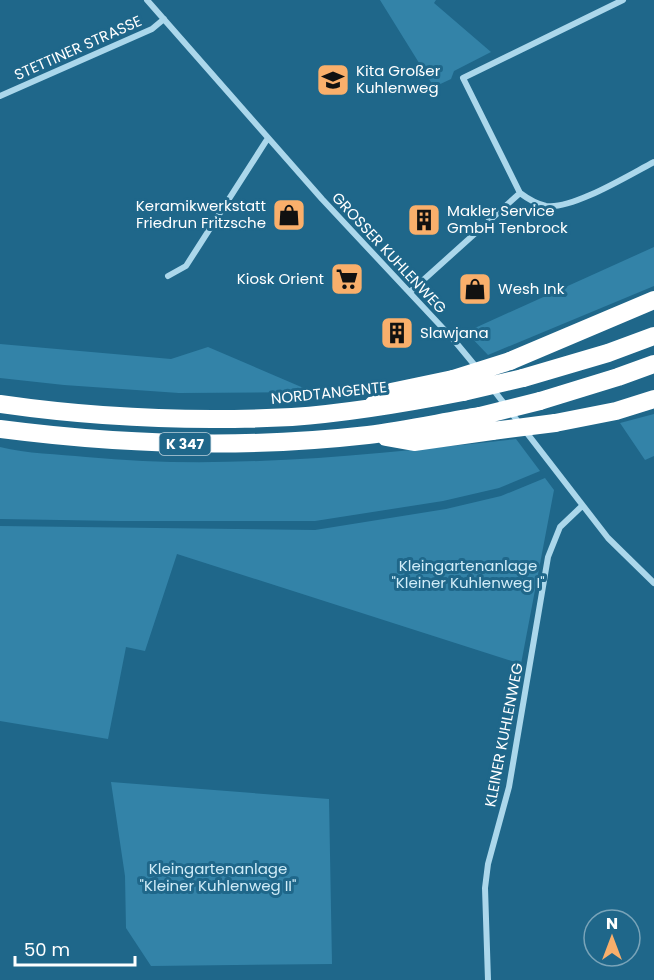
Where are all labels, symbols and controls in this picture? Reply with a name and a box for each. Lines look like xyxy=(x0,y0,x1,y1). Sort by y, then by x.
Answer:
street label: STETTINER STRASSE xyxy=(11,10,145,85)
place label: Kita Großer Kuhlenweg xyxy=(356,60,441,98)
school or university icon: Kita Großer Kuhlenweg xyxy=(315,62,351,98)
street label: GROSSER KUHLENWEG xyxy=(327,187,452,318)
place label: Keramikwerkstatt Friedrun Fritzsche xyxy=(136,195,266,233)
shop icon: Keramikwerkstatt Friedrun Fritzsche xyxy=(271,197,307,233)
place label: Makler Service GmbH Tenbrock xyxy=(447,200,568,238)
building icon: Makler Service GmbH Tenbrock xyxy=(406,202,442,238)
supermarket icon: Kiosk Orient xyxy=(329,261,365,297)
place label: Kiosk Orient xyxy=(237,268,324,289)
shop icon: Wesh Ink xyxy=(457,271,493,307)
place label: Wesh Ink xyxy=(498,278,565,299)
building icon: Slawjana xyxy=(379,315,415,351)
place label: Slawjana xyxy=(420,322,489,343)
street label: NORDTANGENTE xyxy=(270,376,388,409)
road number: K 347 xyxy=(160,433,210,455)
park label: Kleingartenanlage "Kleiner Kuhlenweg I" xyxy=(391,555,545,593)
street label: KLEINER KUHLENWEG xyxy=(479,661,528,809)
park label: Kleingartenanlage "Kleiner Kuhlenweg II" xyxy=(140,858,296,896)
north arrow xyxy=(582,908,642,968)
text: N xyxy=(606,912,618,935)
scale bar xyxy=(15,929,135,967)
text: 50 m xyxy=(24,937,70,962)

